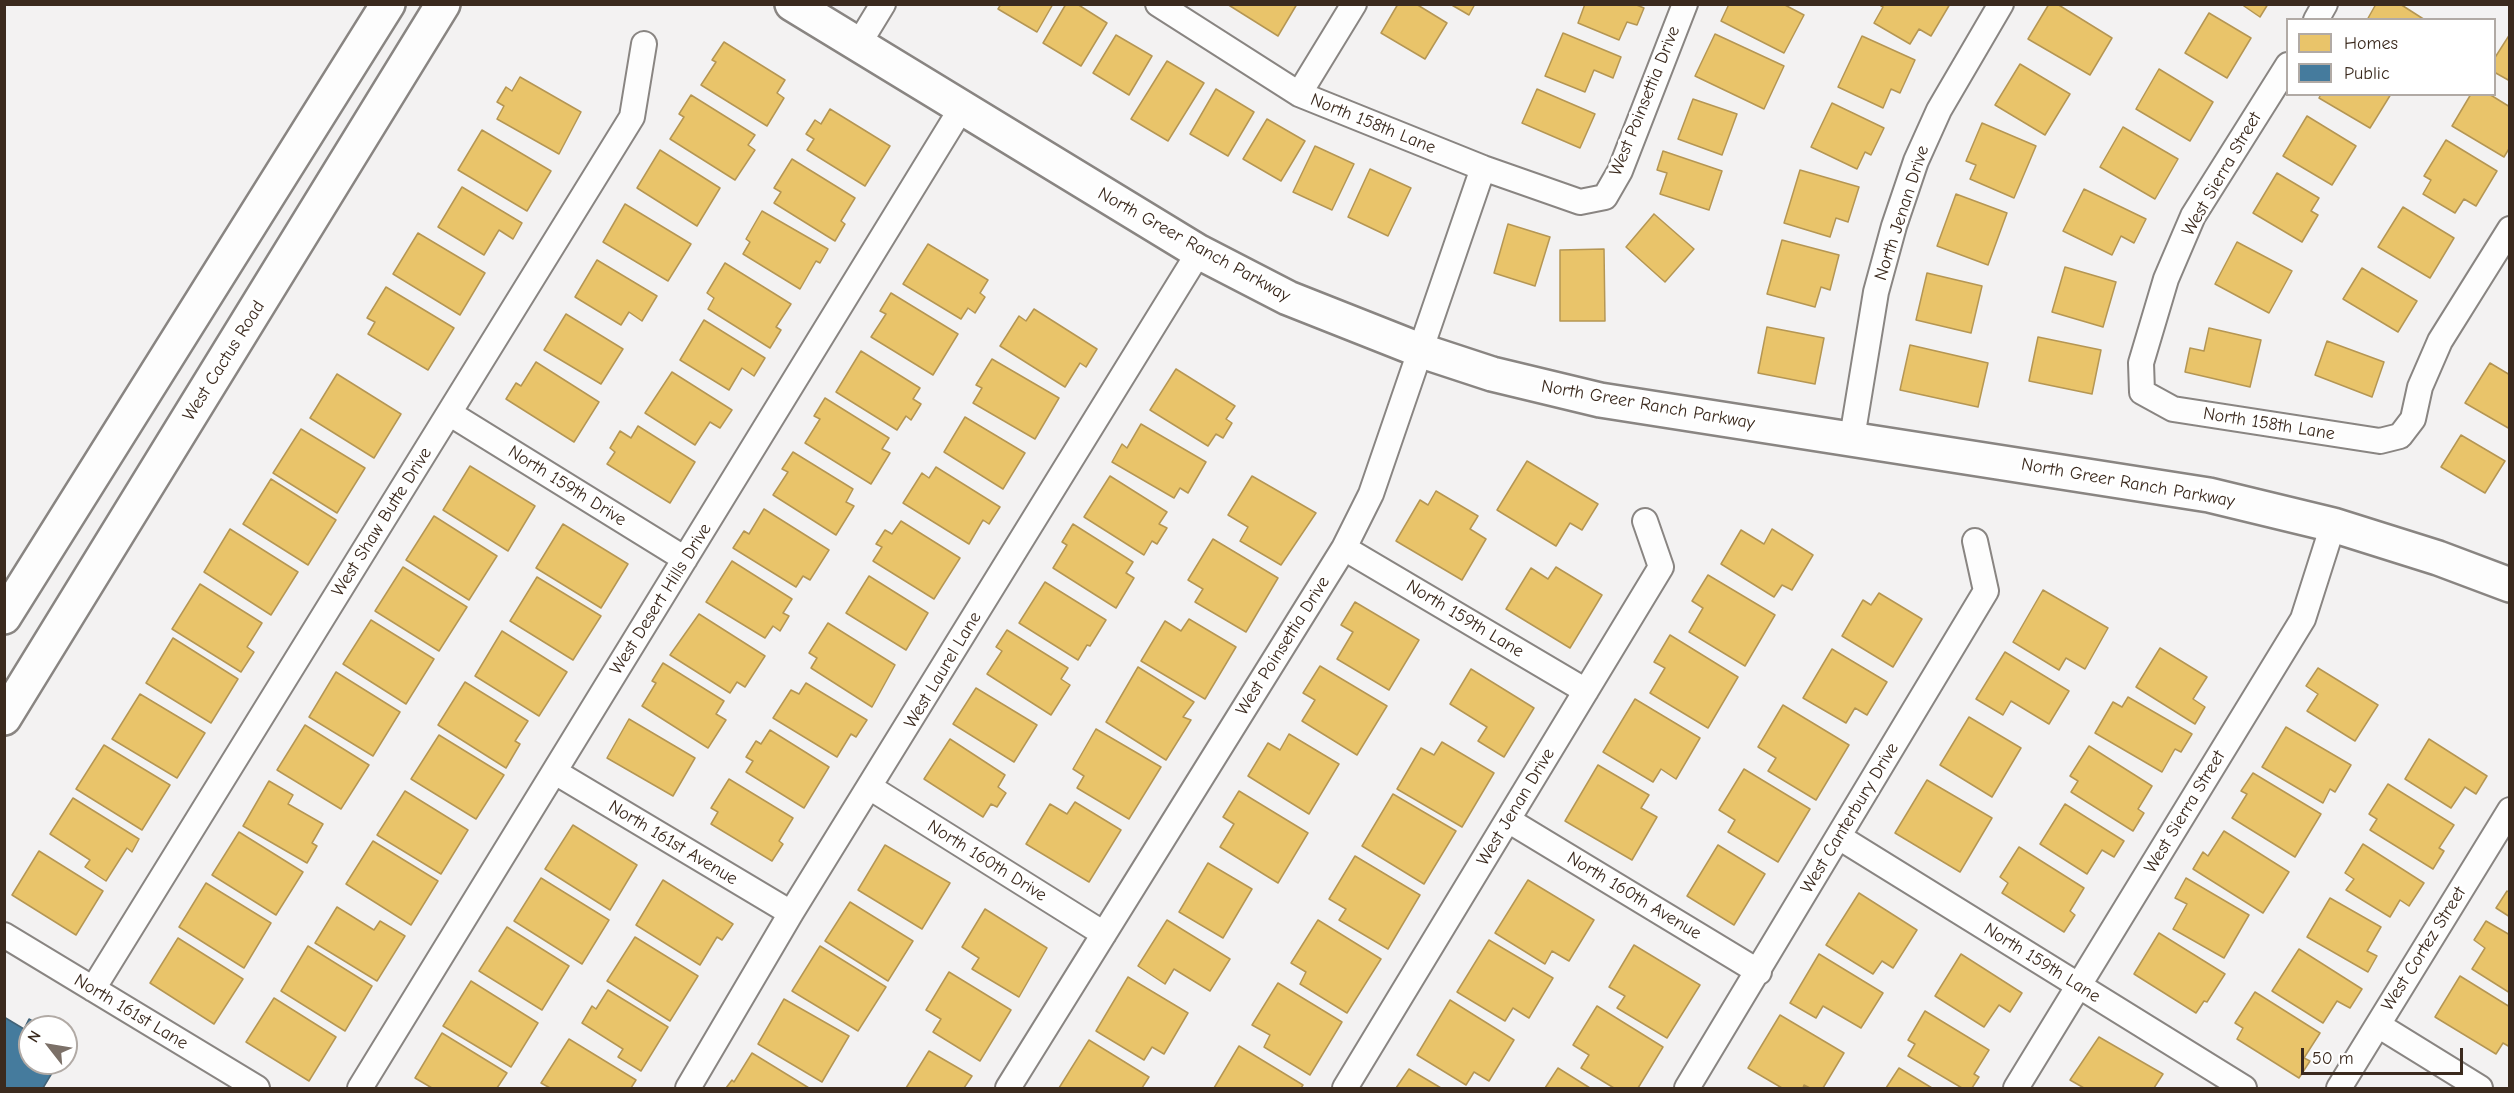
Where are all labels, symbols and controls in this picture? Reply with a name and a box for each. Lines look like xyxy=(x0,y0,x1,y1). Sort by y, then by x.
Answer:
legend xyxy=(2286,18,2496,96)
street label: West Poinsettia Drive xyxy=(1605,23,1685,179)
text: Homes xyxy=(2344,33,2398,54)
text: Public xyxy=(2344,63,2390,84)
street label: North 158th Lane xyxy=(1307,89,1439,159)
street label: West Sierra Street xyxy=(2178,108,2266,240)
street label: North Jenan Drive xyxy=(1870,143,1934,283)
street label: North Greer Ranch Parkway xyxy=(1094,183,1294,307)
street label: West Cactus Road xyxy=(178,297,270,425)
street label: North Greer Ranch Parkway xyxy=(1539,376,1757,434)
street label: North 158th Lane xyxy=(2202,403,2336,445)
street label: North 159th Drive xyxy=(504,441,630,531)
street label: West Shaw Butte Drive xyxy=(327,444,437,600)
street label: North Greer Ranch Parkway xyxy=(2019,454,2237,512)
street label: West Desert Hills Drive xyxy=(606,519,716,679)
street label: West Poinsettia Drive xyxy=(1231,573,1335,719)
street label: North 159th Lane xyxy=(1402,575,1528,663)
street label: West Laurel Lane xyxy=(900,608,986,732)
street label: West Canterbury Drive xyxy=(1796,739,1904,897)
street label: West Jenan Drive xyxy=(1472,744,1560,870)
street label: West Sierra Street xyxy=(2140,747,2230,877)
street label: North 161st Avenue xyxy=(605,796,741,890)
street label: North 160th Drive xyxy=(923,816,1051,906)
street label: North 160th Avenue xyxy=(1563,847,1705,945)
street label: West Cortez Street xyxy=(2377,883,2471,1015)
street label: North 159th Lane xyxy=(1980,918,2104,1008)
street label: North 161st Lane xyxy=(70,970,192,1054)
north arrow xyxy=(18,1015,78,1075)
text: N xyxy=(24,1028,45,1046)
scale bar xyxy=(2304,1036,2466,1074)
text: 50 m xyxy=(2312,1048,2354,1069)

